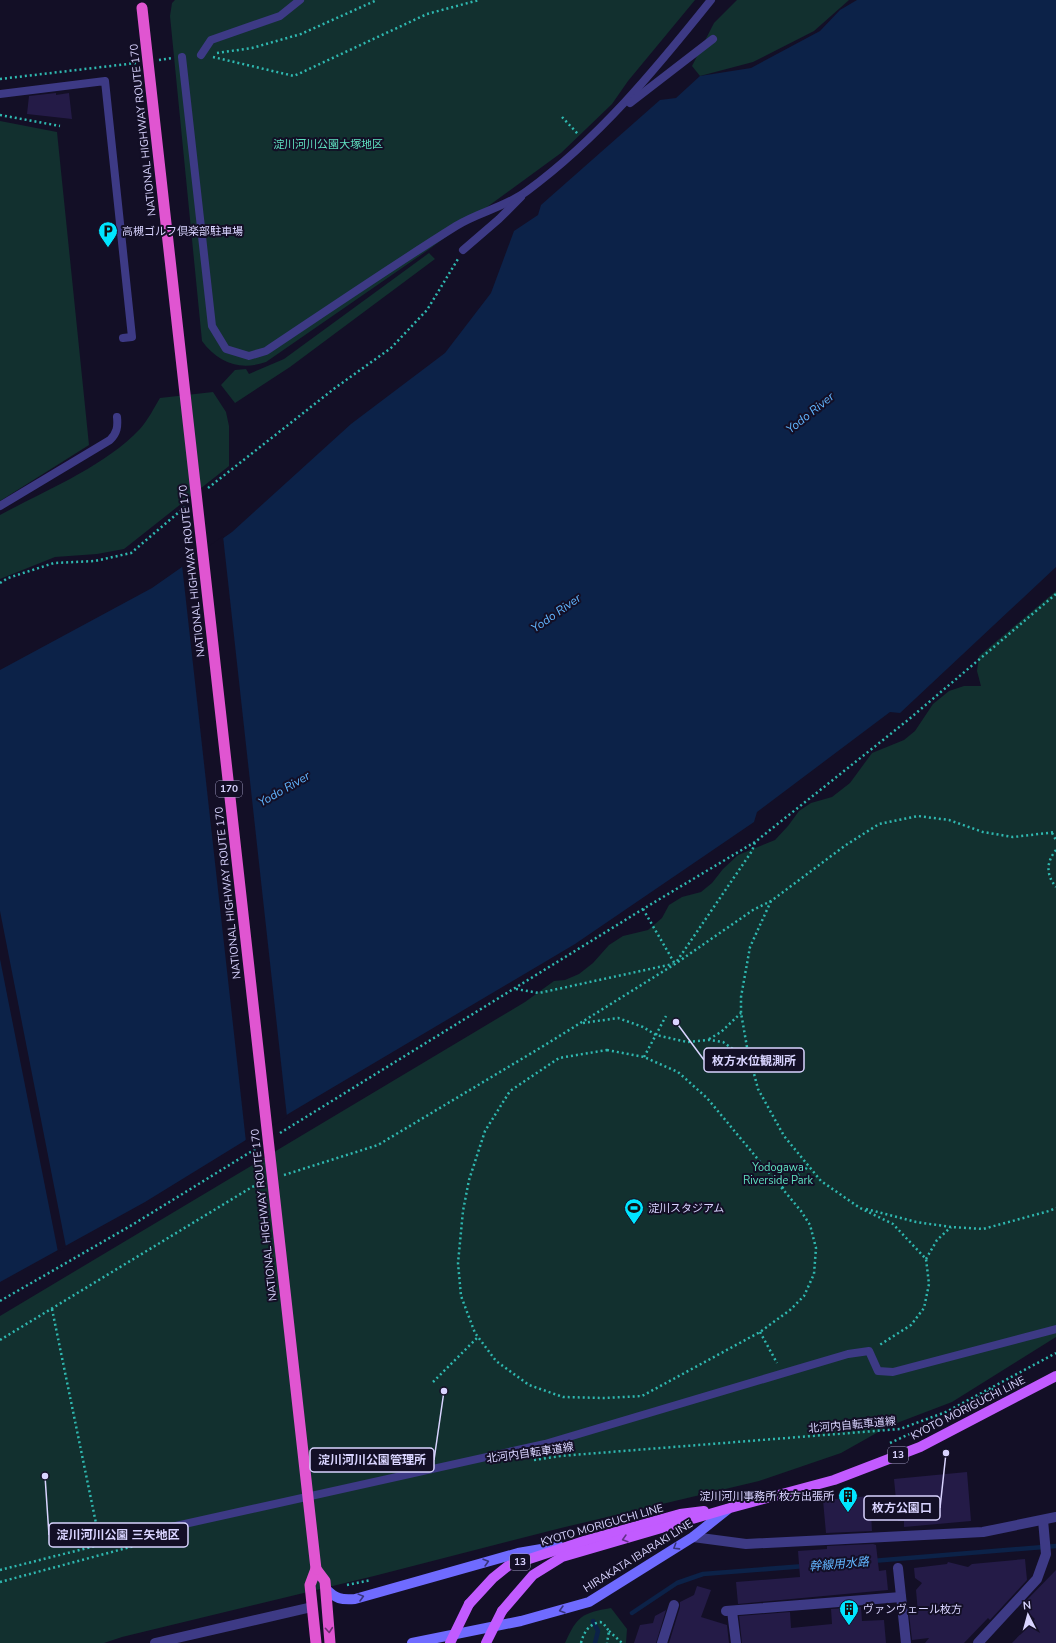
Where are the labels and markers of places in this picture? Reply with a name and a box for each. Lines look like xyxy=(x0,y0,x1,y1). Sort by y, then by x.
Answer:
parking icon: 高槻ゴルフ倶楽部駐車場 xyxy=(97,220,119,248)
place label: 高槻ゴルフ倶楽部駐車場 xyxy=(122,224,243,239)
callout: 枚方水位観測所 xyxy=(704,1048,804,1072)
sports icon: 淀川スタジアム xyxy=(623,1197,645,1225)
place label: 淀川スタジアム xyxy=(648,1201,724,1216)
callout: 淀川河川公園管理所 xyxy=(310,1448,434,1472)
building icon: 淀川河川事務所 枚方出張所 xyxy=(837,1485,859,1513)
place label: 淀川河川事務所 枚方出張所 xyxy=(699,1489,835,1504)
callout: 枚方公園口 xyxy=(864,1496,940,1520)
callout: 淀川河川公園 三矢地区 xyxy=(49,1523,188,1547)
building icon: ヴァンヴェール枚方 xyxy=(838,1598,860,1626)
place label: ヴァンヴェール枚方 xyxy=(863,1602,962,1617)

